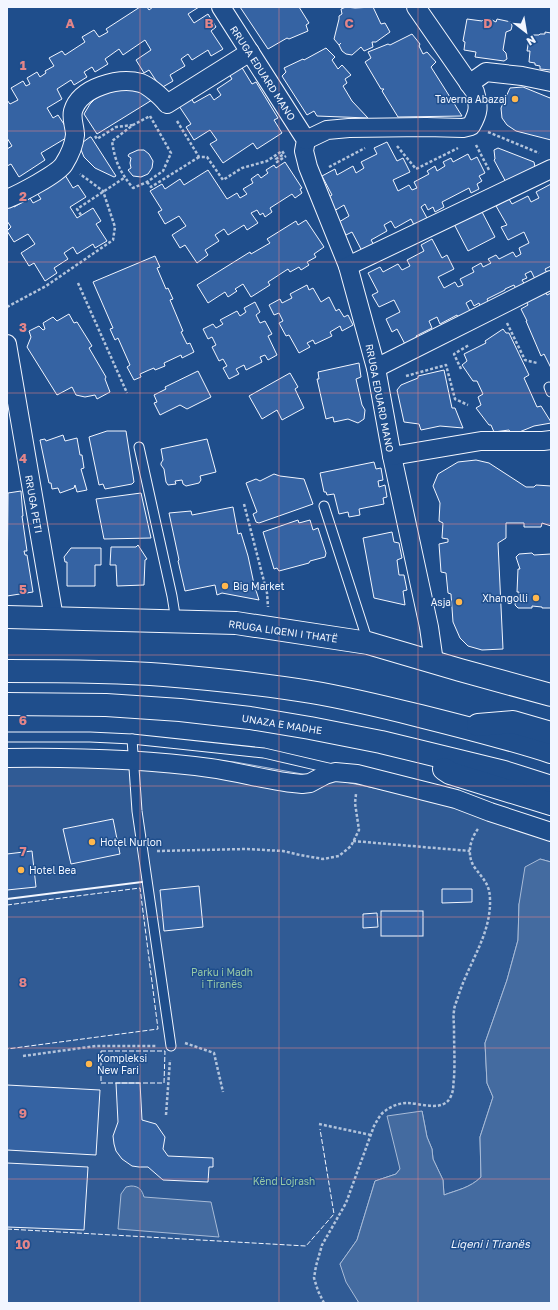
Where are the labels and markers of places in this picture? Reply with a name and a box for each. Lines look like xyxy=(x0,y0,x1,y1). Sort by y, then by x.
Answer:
place label: Taverna Abazaj xyxy=(435,93,507,105)
marker: Taverna Abazaj xyxy=(510,94,520,104)
place label: Big Market xyxy=(233,580,284,592)
marker: Big Market xyxy=(220,581,230,591)
place label: Xhangolli xyxy=(482,592,528,604)
marker: Xhangolli xyxy=(531,593,541,603)
place label: Asja xyxy=(431,596,451,608)
marker: Asja xyxy=(454,597,464,607)
place label: Hotel Nurlon xyxy=(100,836,162,848)
marker: Hotel Nurlon xyxy=(87,837,97,847)
place label: Hotel Bea xyxy=(29,864,76,876)
marker: Hotel Bea xyxy=(16,865,26,875)
place label: Kompleksi New Fari xyxy=(97,1052,147,1076)
marker: Kompleksi New Fari xyxy=(84,1059,94,1069)

